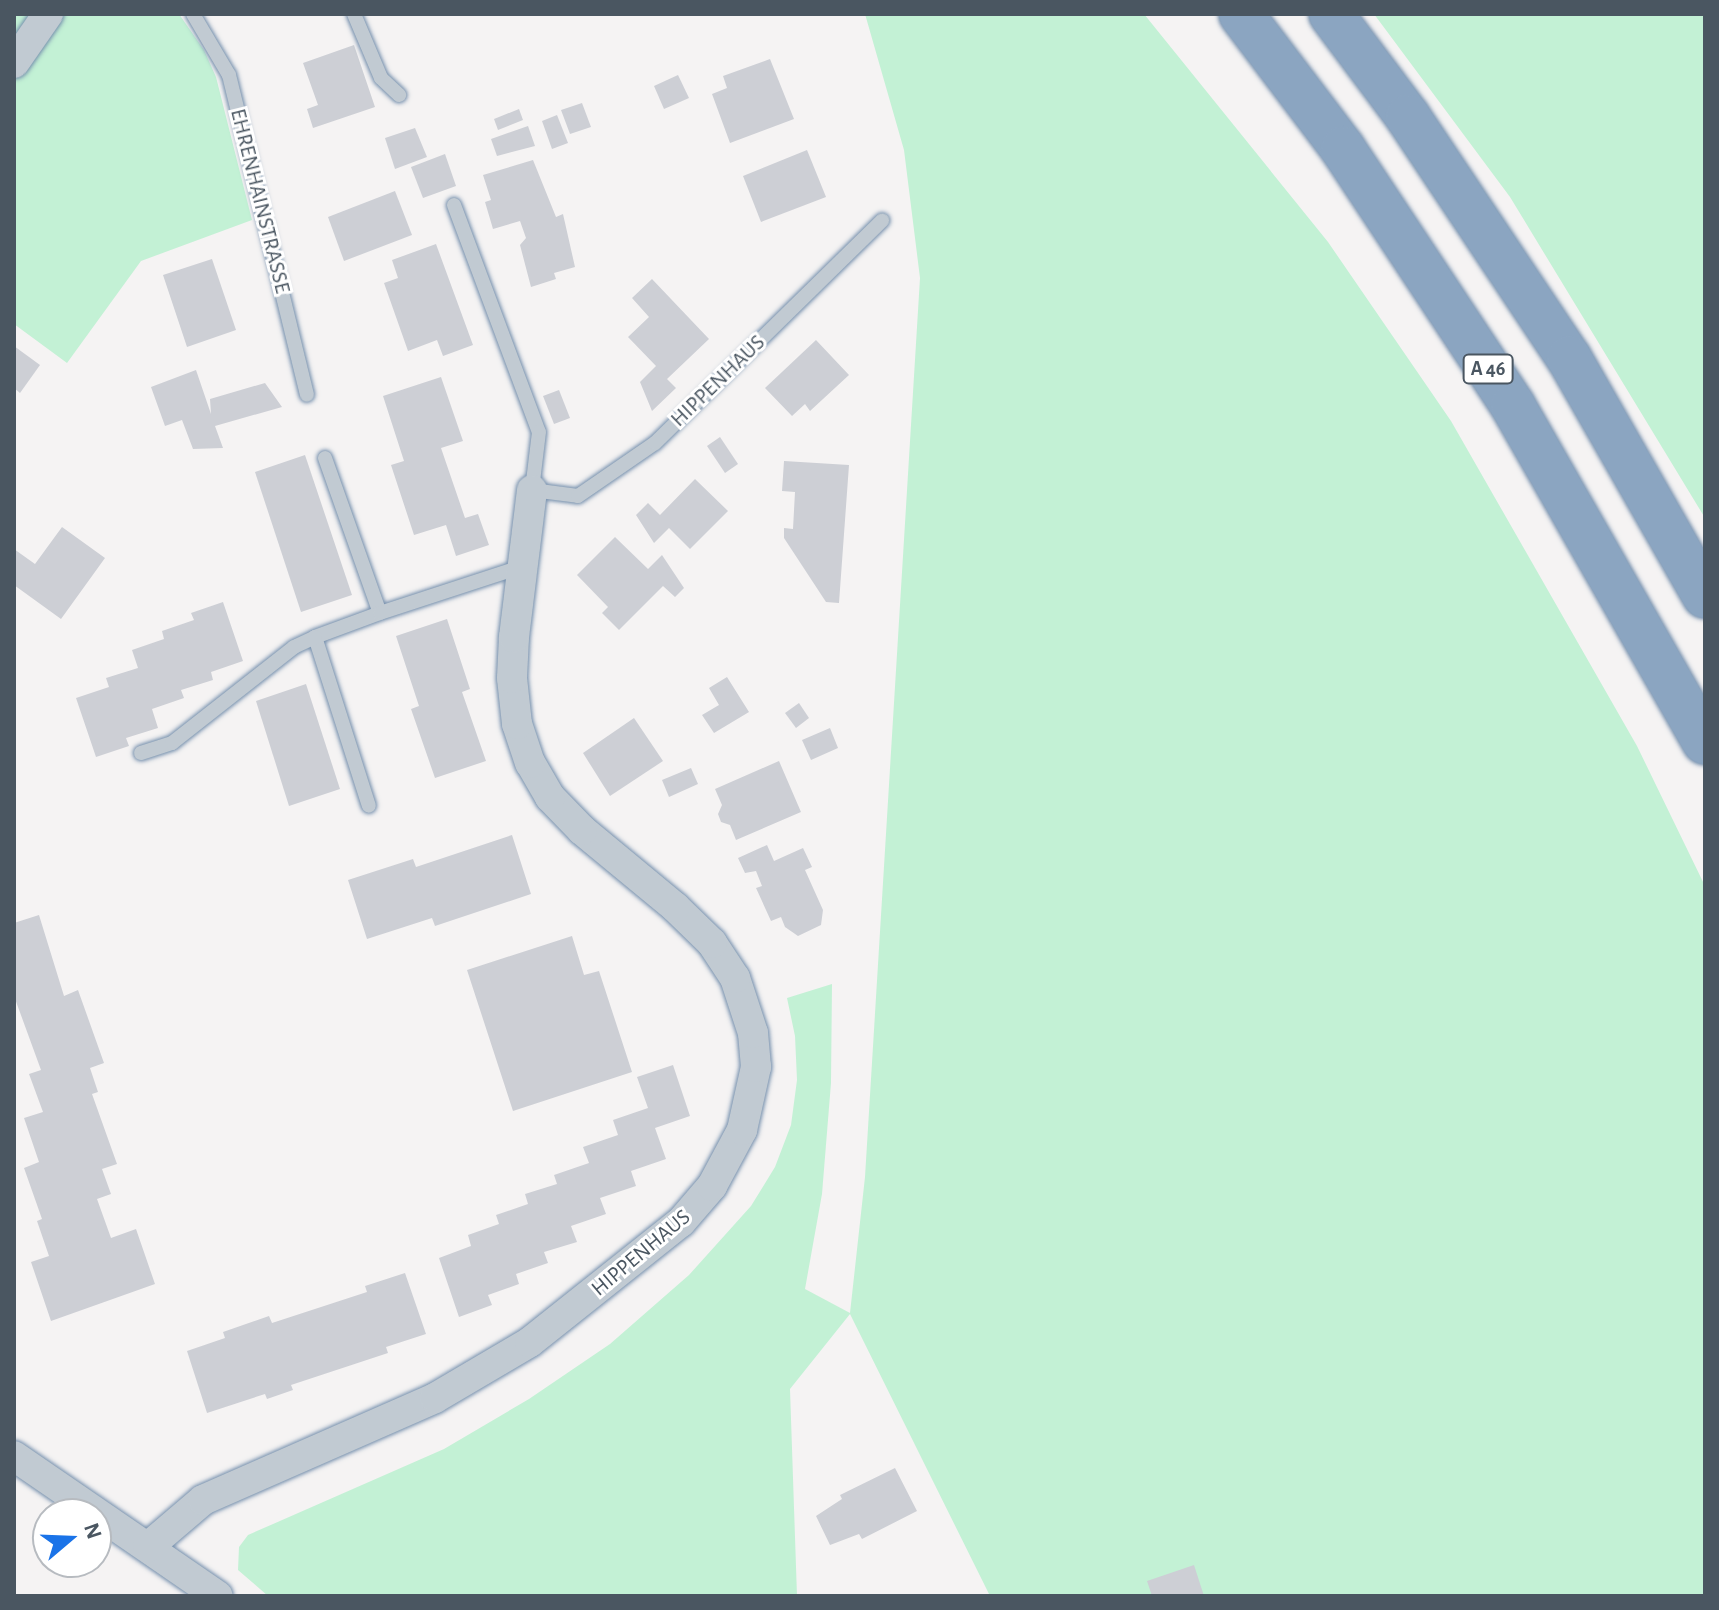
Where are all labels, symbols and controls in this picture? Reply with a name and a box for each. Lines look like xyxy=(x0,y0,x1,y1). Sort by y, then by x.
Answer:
street label: EHRENHAINSTRASSE xyxy=(224,106,296,296)
street label: HIPPENHAUS xyxy=(665,329,771,433)
road number: A 46 xyxy=(1462,353,1514,385)
street label: HIPPENHAUS xyxy=(586,1204,696,1302)
north arrow xyxy=(32,1498,112,1578)
text: N xyxy=(80,1520,106,1542)

